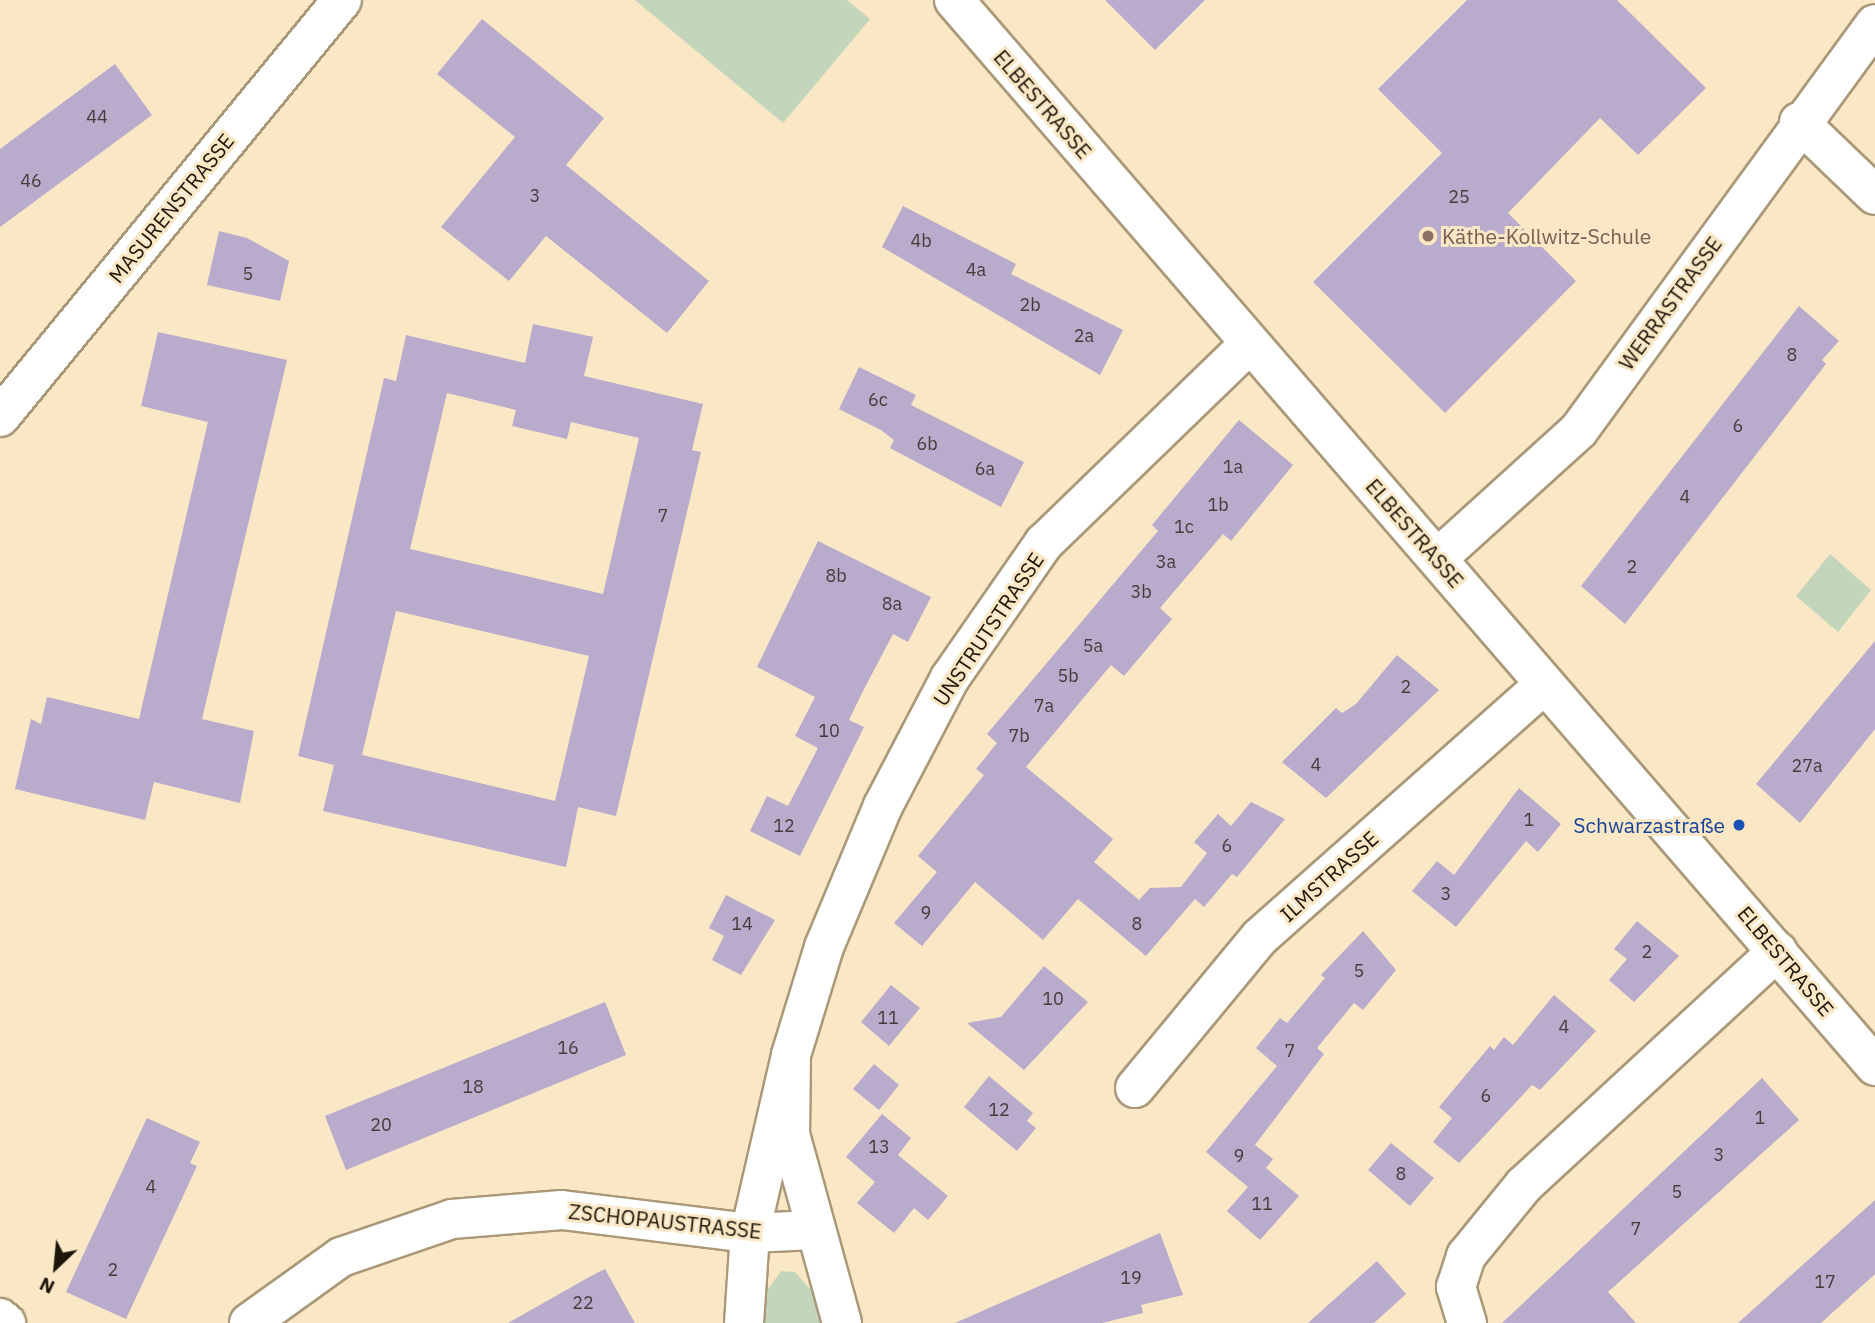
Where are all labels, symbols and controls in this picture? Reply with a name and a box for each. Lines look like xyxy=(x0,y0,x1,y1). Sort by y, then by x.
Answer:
street label: ELBESTRASSE xyxy=(989,44,1097,164)
house number: 44 xyxy=(86,106,108,128)
street label: MASURENSTRASSE xyxy=(103,128,239,288)
house number: 46 xyxy=(20,170,42,192)
house number: 3 xyxy=(530,185,540,207)
house number: 25 xyxy=(1448,186,1470,208)
place label: Käthe-Kollwitz-Schule xyxy=(1442,223,1651,249)
marker: Käthe-Kollwitz-Schule xyxy=(1420,228,1436,244)
house number: 4b xyxy=(910,230,932,252)
street label: WERRASTRASSE xyxy=(1613,231,1727,375)
house number: 4a xyxy=(966,259,986,281)
house number: 5 xyxy=(243,263,253,285)
house number: 2b xyxy=(1019,294,1041,316)
house number: 2a xyxy=(1074,325,1094,347)
house number: 8 xyxy=(1787,344,1797,366)
house number: 6c xyxy=(868,389,888,411)
house number: 6 xyxy=(1733,415,1743,437)
house number: 6b xyxy=(916,433,938,455)
house number: 1a xyxy=(1223,456,1243,478)
house number: 6a xyxy=(975,458,995,480)
street label: ELBESTRASSE xyxy=(1361,473,1469,593)
house number: 4 xyxy=(1680,486,1690,508)
house number: 1b xyxy=(1207,494,1229,516)
house number: 7 xyxy=(658,505,668,527)
house number: 1c xyxy=(1174,516,1194,538)
street label: UNSTRUTSTRASSE xyxy=(927,548,1049,710)
house number: 3a xyxy=(1156,551,1176,573)
house number: 2 xyxy=(1627,556,1637,578)
house number: 8b xyxy=(825,565,847,587)
house number: 3b xyxy=(1130,581,1152,603)
house number: 8a xyxy=(882,593,902,615)
house number: 5a xyxy=(1083,635,1103,657)
house number: 5b xyxy=(1057,665,1079,687)
house number: 2 xyxy=(1401,676,1411,698)
house number: 7a xyxy=(1034,695,1054,717)
house number: 10 xyxy=(818,720,840,742)
house number: 7b xyxy=(1008,725,1030,747)
house number: 4 xyxy=(1311,754,1321,776)
house number: 27a xyxy=(1791,755,1823,777)
house number: 1 xyxy=(1524,809,1534,831)
place label: Schwarzastraße xyxy=(1573,812,1725,838)
house number: 12 xyxy=(773,815,795,837)
marker: Schwarzastraße xyxy=(1731,817,1747,833)
street label: ILMSTRASSE xyxy=(1275,825,1383,927)
house number: 6 xyxy=(1222,835,1232,857)
house number: 3 xyxy=(1441,883,1451,905)
street label: ELBESTRASSE xyxy=(1733,901,1839,1021)
house number: 9 xyxy=(921,902,931,924)
house number: 14 xyxy=(731,913,753,935)
house number: 8 xyxy=(1132,913,1142,935)
house number: 2 xyxy=(1642,941,1652,963)
house number: 5 xyxy=(1354,960,1364,982)
house number: 10 xyxy=(1042,988,1064,1010)
house number: 11 xyxy=(877,1007,899,1029)
house number: 4 xyxy=(1559,1016,1569,1038)
house number: 16 xyxy=(557,1037,579,1059)
house number: 7 xyxy=(1285,1040,1295,1062)
house number: 18 xyxy=(462,1076,484,1098)
house number: 6 xyxy=(1481,1085,1491,1107)
house number: 12 xyxy=(988,1099,1010,1121)
house number: 1 xyxy=(1755,1107,1765,1129)
house number: 20 xyxy=(370,1114,392,1136)
house number: 13 xyxy=(868,1136,890,1158)
house number: 3 xyxy=(1714,1144,1724,1166)
house number: 9 xyxy=(1234,1145,1244,1167)
house number: 8 xyxy=(1396,1163,1406,1185)
house number: 4 xyxy=(146,1176,156,1198)
house number: 5 xyxy=(1672,1181,1682,1203)
house number: 11 xyxy=(1251,1193,1273,1215)
street label: ZSCHOPAUSTRASSE xyxy=(567,1198,763,1244)
house number: 7 xyxy=(1631,1218,1641,1240)
north arrow xyxy=(21,1232,91,1302)
house number: 2 xyxy=(108,1259,118,1281)
house number: 19 xyxy=(1120,1267,1142,1289)
house number: 17 xyxy=(1814,1271,1836,1293)
text: N xyxy=(35,1272,58,1300)
house number: 22 xyxy=(572,1292,594,1314)

